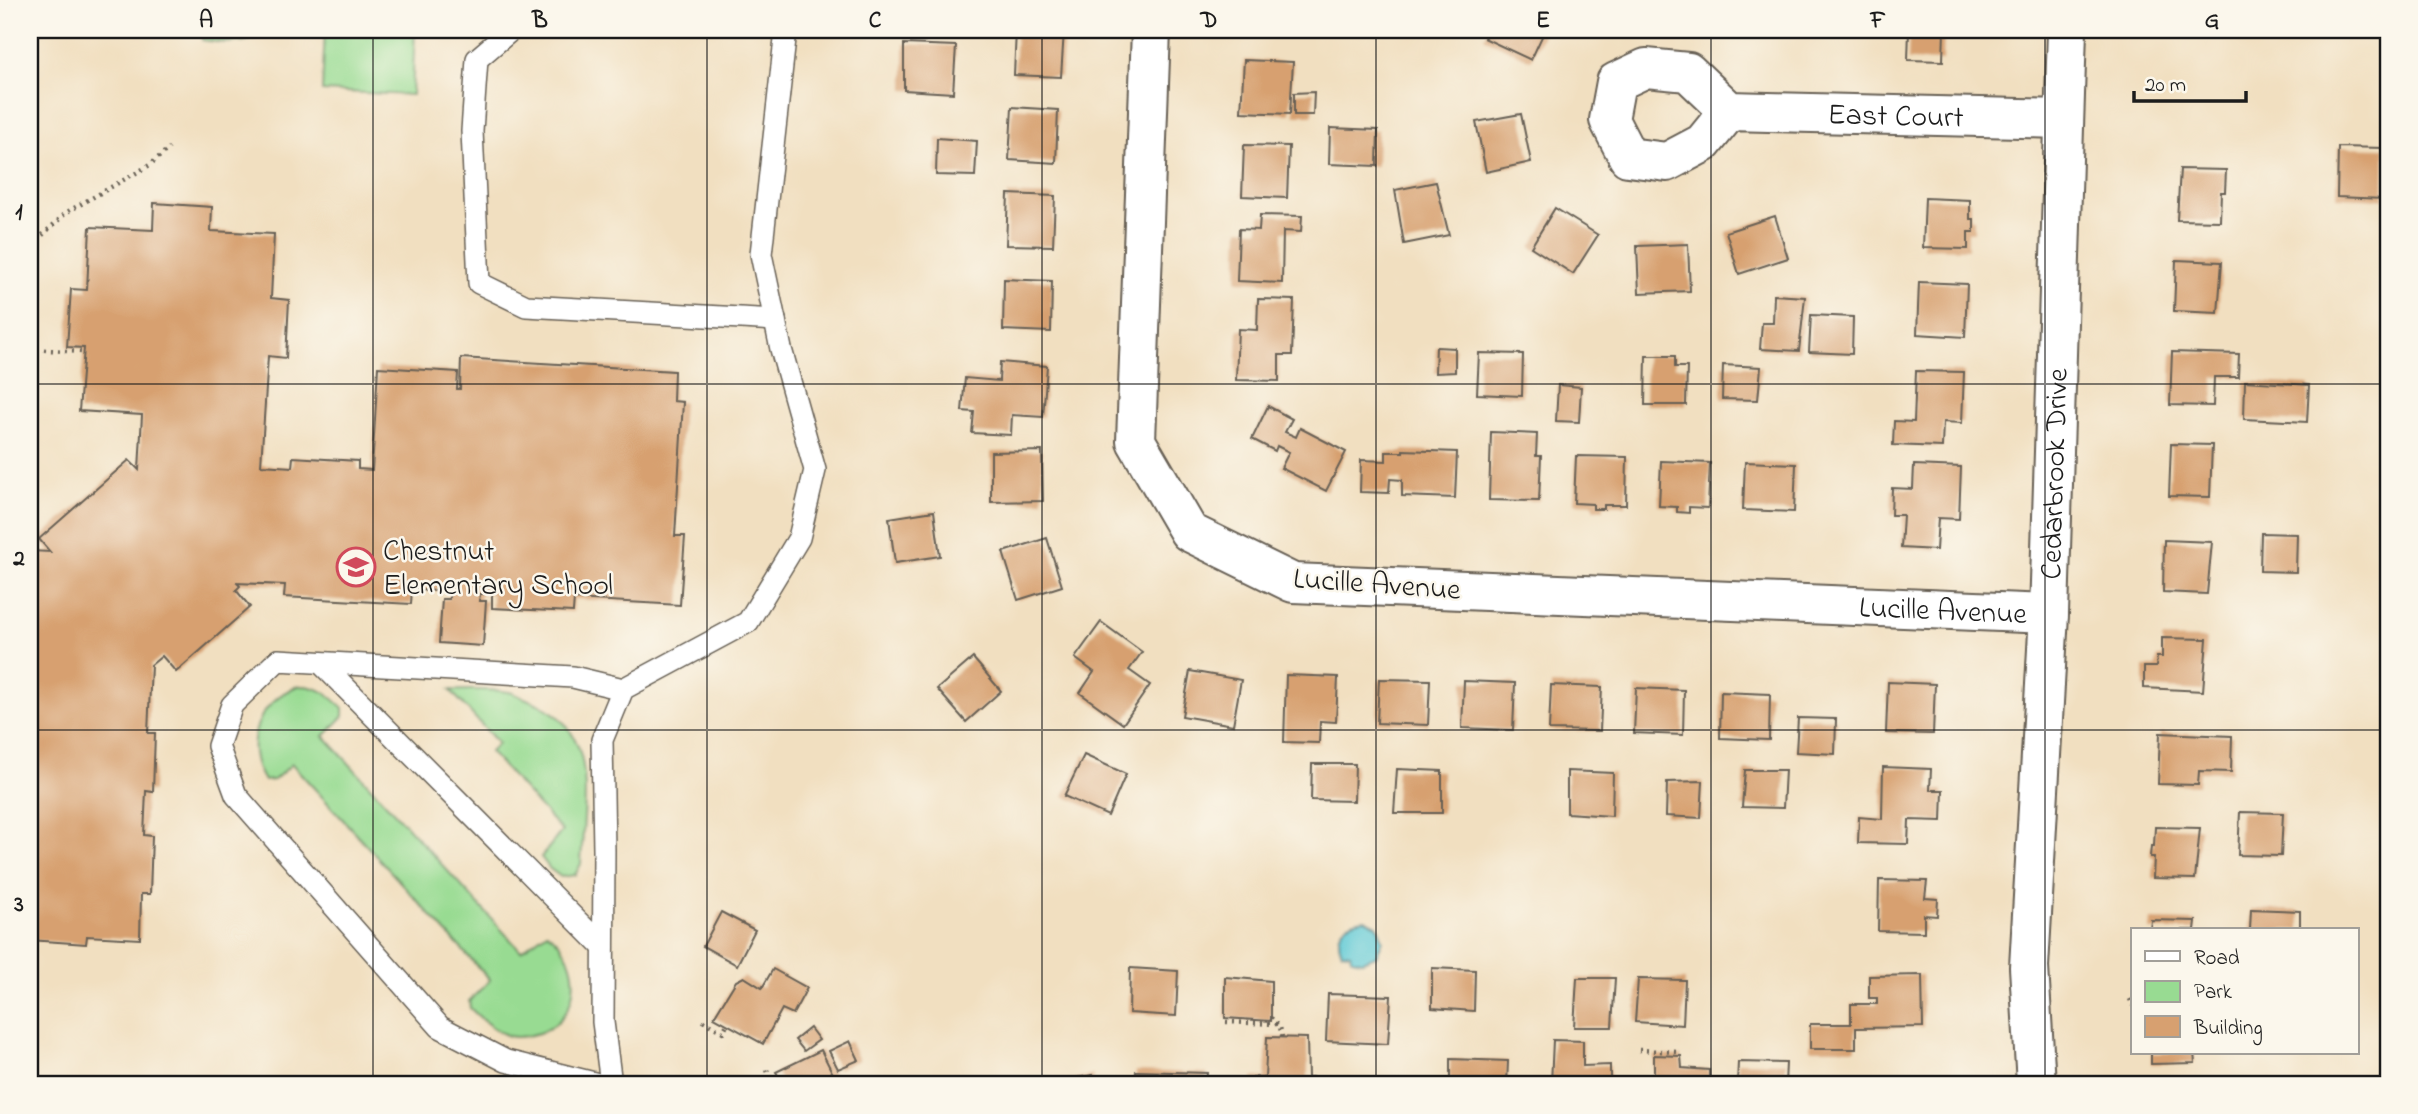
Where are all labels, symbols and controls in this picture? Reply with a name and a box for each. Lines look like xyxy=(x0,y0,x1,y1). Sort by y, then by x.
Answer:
text: A xyxy=(199,5,213,38)
text: B xyxy=(531,5,548,38)
text: C xyxy=(869,5,882,38)
text: D xyxy=(1200,5,1217,38)
text: E xyxy=(1536,5,1550,38)
text: F xyxy=(1870,5,1886,38)
text: G xyxy=(2205,5,2219,38)
scale bar xyxy=(2134,60,2246,104)
text: 20 m xyxy=(2145,71,2186,101)
street label: East Court xyxy=(1827,94,1964,142)
text: 1 xyxy=(15,197,23,230)
street label: Cedarbrook Drive xyxy=(2031,367,2082,580)
place label: Chestnut Elementary School xyxy=(383,531,613,609)
text: 2 xyxy=(12,543,25,576)
school or university icon: Chestnut Elementary School xyxy=(335,546,377,588)
street label: Lucille Avenue xyxy=(1292,558,1462,614)
street label: Lucille Avenue xyxy=(1858,587,2028,638)
text: 3 xyxy=(13,889,24,922)
legend xyxy=(2131,928,2358,1054)
text: Road xyxy=(2194,944,2240,974)
text: Park xyxy=(2194,978,2233,1008)
text: Building xyxy=(2193,1014,2263,1046)

